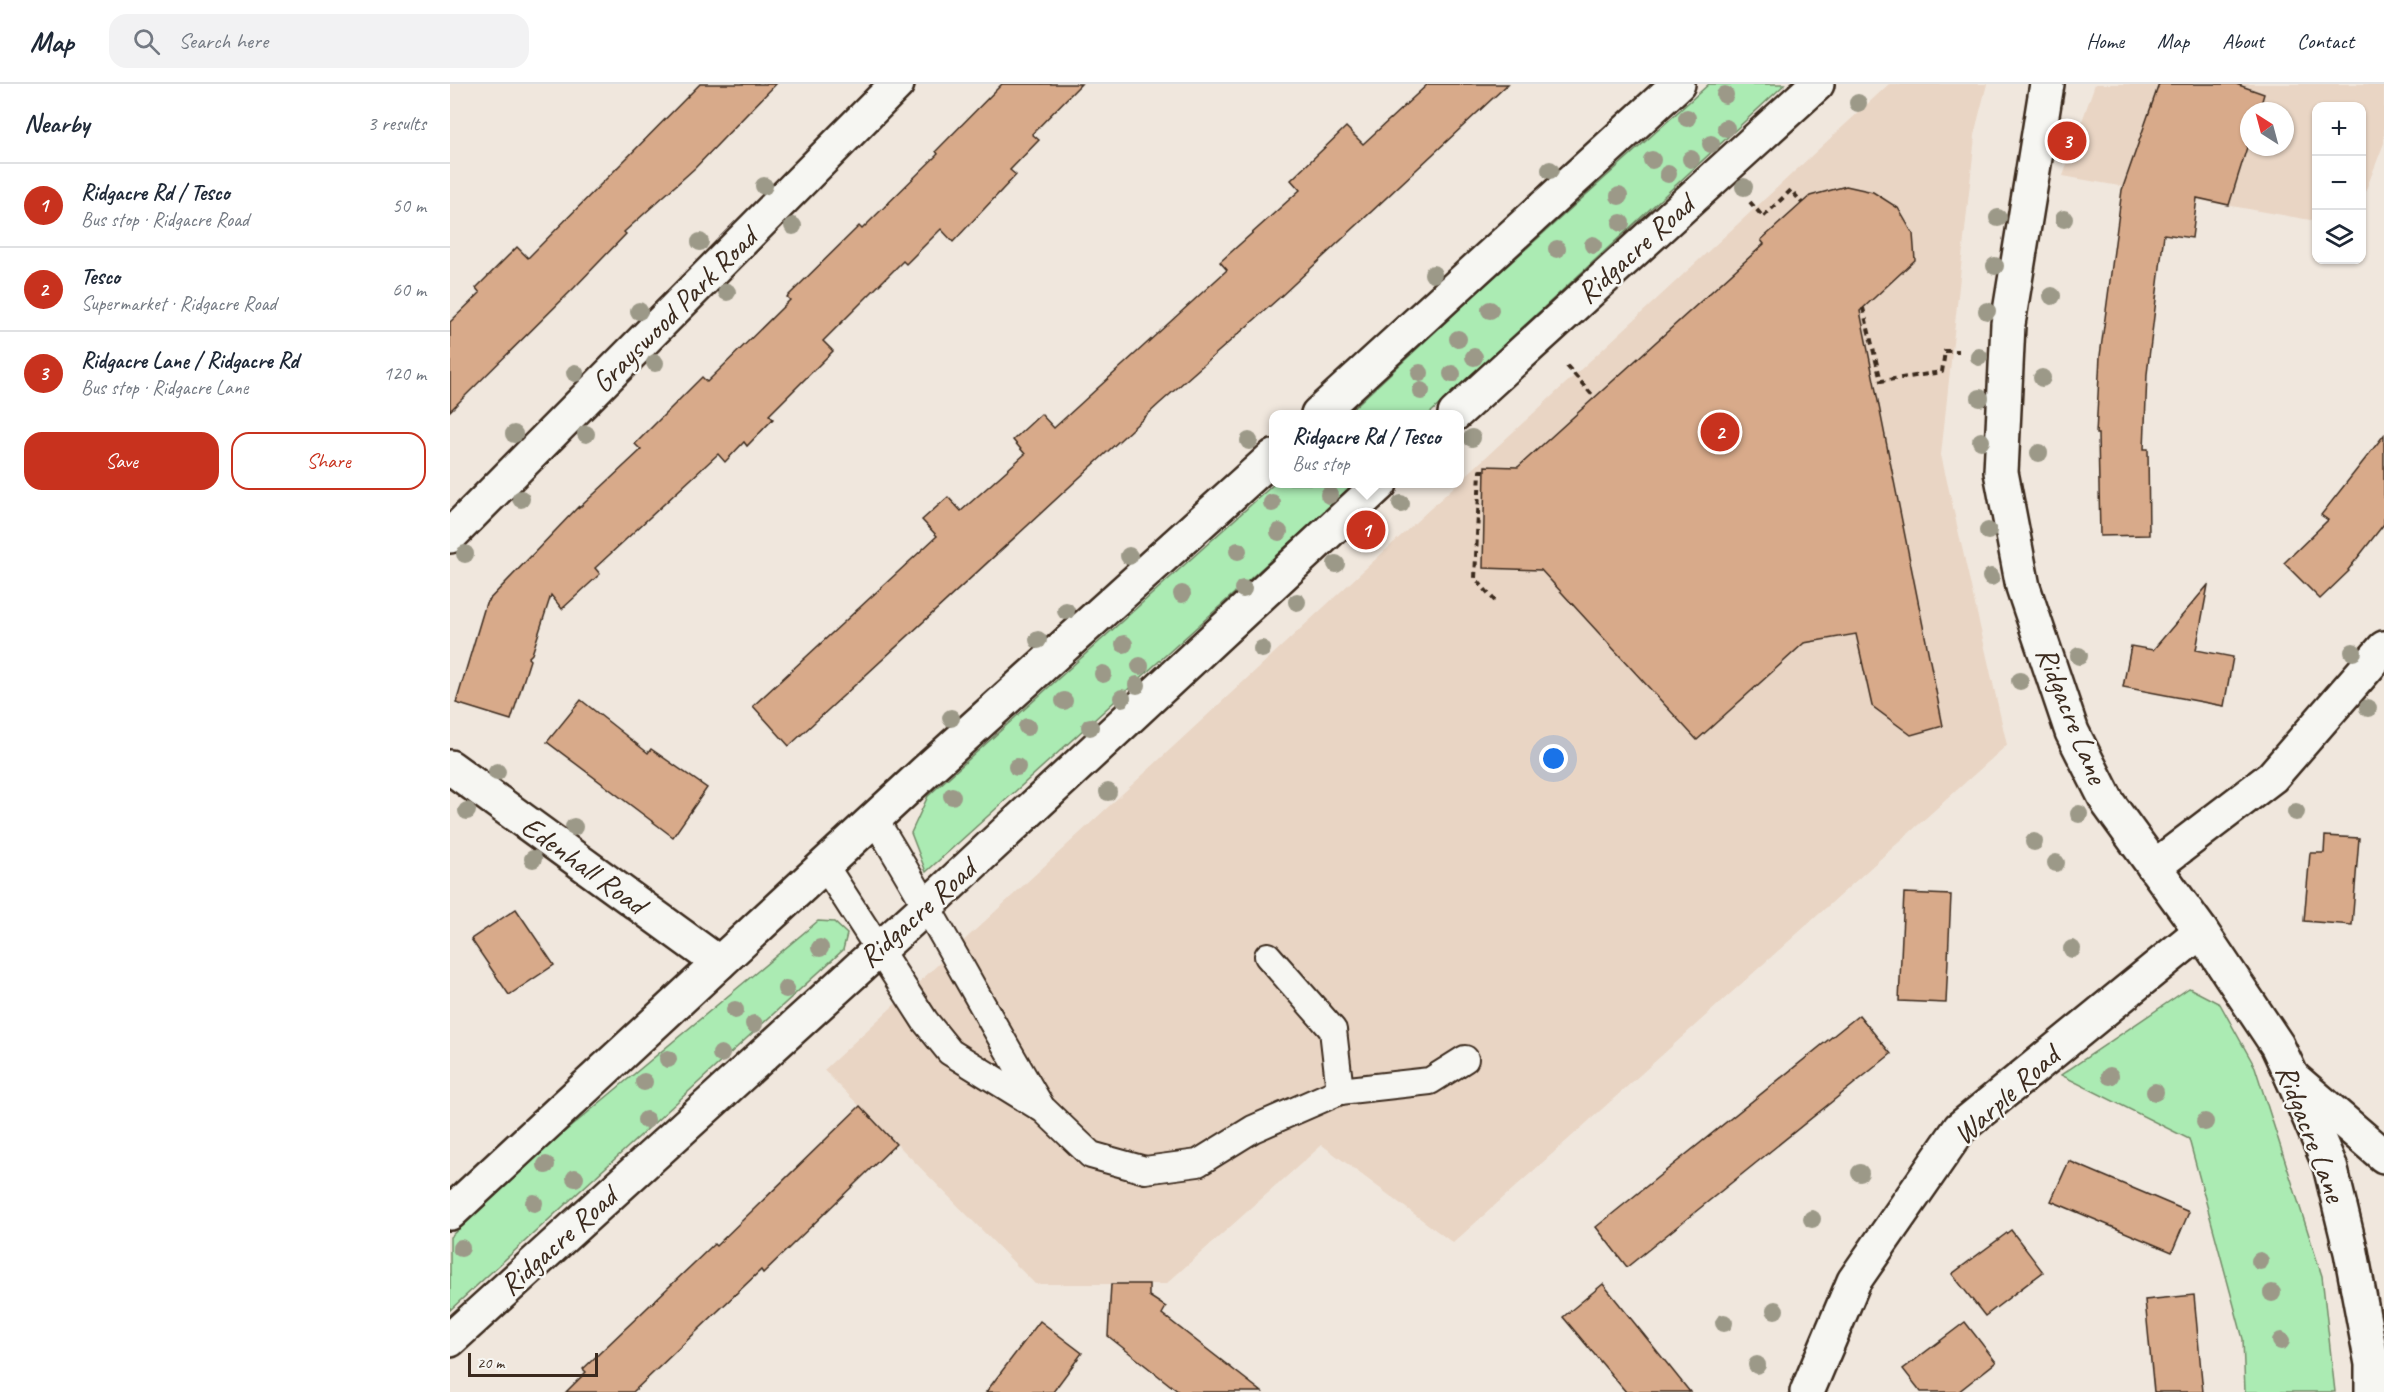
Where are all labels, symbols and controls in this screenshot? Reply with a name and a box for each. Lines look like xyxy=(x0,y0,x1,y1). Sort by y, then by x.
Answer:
search box xyxy=(109,14,529,68)
text: Map xyxy=(30,24,73,59)
icon: search xyxy=(130,25,163,58)
text: Search here xyxy=(178,27,268,55)
text: Home xyxy=(2086,28,2124,54)
text: Map xyxy=(2157,28,2189,54)
text: About xyxy=(2222,28,2264,54)
text: Contact xyxy=(2297,28,2354,54)
north arrow xyxy=(2240,102,2294,156)
map controls xyxy=(2312,102,2366,264)
button: + xyxy=(2312,102,2366,156)
text: Nearby xyxy=(24,107,89,140)
text: 3 results xyxy=(367,111,426,136)
pin: 3 xyxy=(2048,118,2086,164)
button: − xyxy=(2312,156,2366,210)
text: Ridgacre Rd / Tesco xyxy=(81,179,230,207)
street label: Ridgacre Road xyxy=(1568,183,1705,312)
text: 1 xyxy=(39,193,48,218)
text: 50 m xyxy=(392,193,426,218)
text: Bus stop · Ridgacre Road xyxy=(81,207,249,232)
button: layers xyxy=(2312,210,2366,264)
street label: Grayswood Park Road xyxy=(583,216,768,401)
text: Tesco xyxy=(81,263,120,291)
text: 2 xyxy=(39,277,48,302)
text: 60 m xyxy=(392,277,426,302)
text: Supermarket · Ridgacre Road xyxy=(81,291,276,316)
text: Ridgacre Lane / Ridgacre Rd xyxy=(81,347,298,375)
text: 3 xyxy=(39,361,48,386)
text: 120 m xyxy=(383,361,426,386)
text: Bus stop · Ridgacre Lane xyxy=(81,375,248,400)
popup xyxy=(1269,410,1464,488)
pin: 2 xyxy=(1700,410,1740,454)
text: Ridgacre Rd / Tesco xyxy=(1292,423,1441,451)
button: Save xyxy=(24,432,219,490)
button: Share xyxy=(231,432,426,490)
text: Bus stop xyxy=(1292,451,1350,476)
pin: 1 xyxy=(1346,508,1386,552)
street label: Ridgacre Lane xyxy=(2027,641,2117,791)
your location xyxy=(1539,744,1568,773)
street label: Edenhall Road xyxy=(514,807,657,926)
street label: Ridgacre Road xyxy=(850,847,987,976)
street label: Warple Road xyxy=(1945,1034,2070,1153)
street label: Ridgacre Lane xyxy=(2267,1059,2355,1209)
street label: Ridgacre Road xyxy=(491,1175,628,1304)
scale bar xyxy=(468,1350,598,1378)
text: 20 m xyxy=(477,1353,504,1373)

